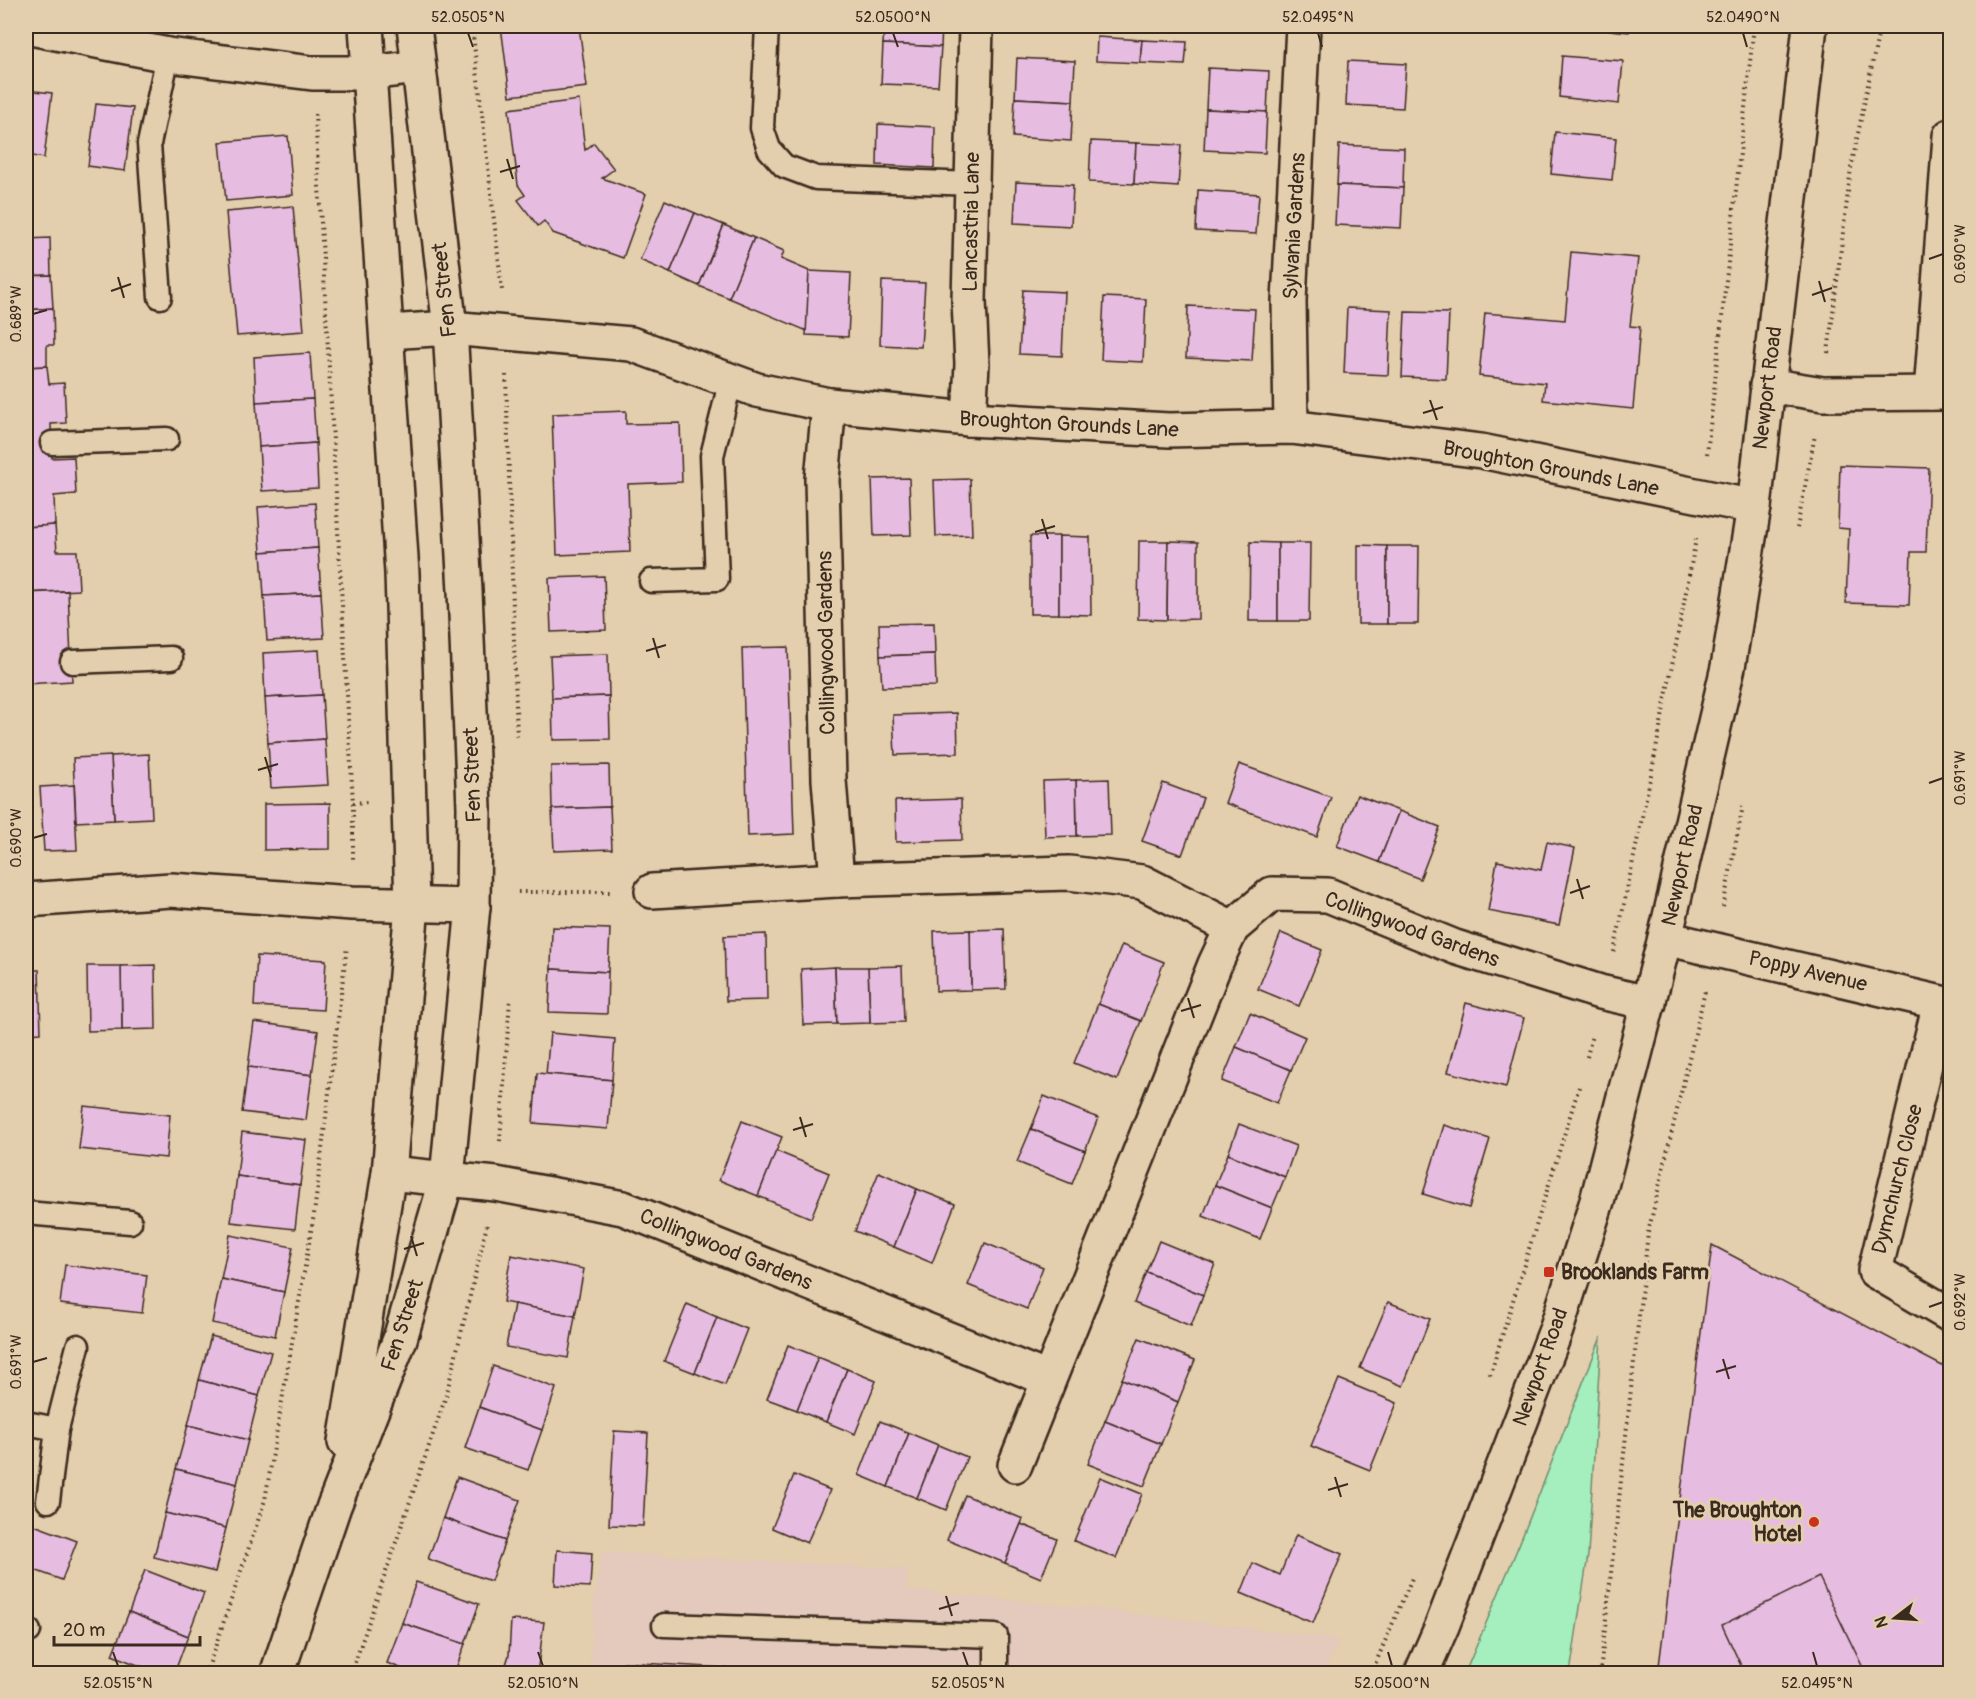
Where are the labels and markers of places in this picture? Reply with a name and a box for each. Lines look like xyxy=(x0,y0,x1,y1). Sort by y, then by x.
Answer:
place label: Brooklands Farm xyxy=(1561,1259,1709,1286)
marker: Brooklands Farm xyxy=(1542,1265,1556,1279)
place label: The Broughton Hotel xyxy=(1672,1497,1802,1548)
marker: The Broughton Hotel xyxy=(1807,1515,1821,1529)

